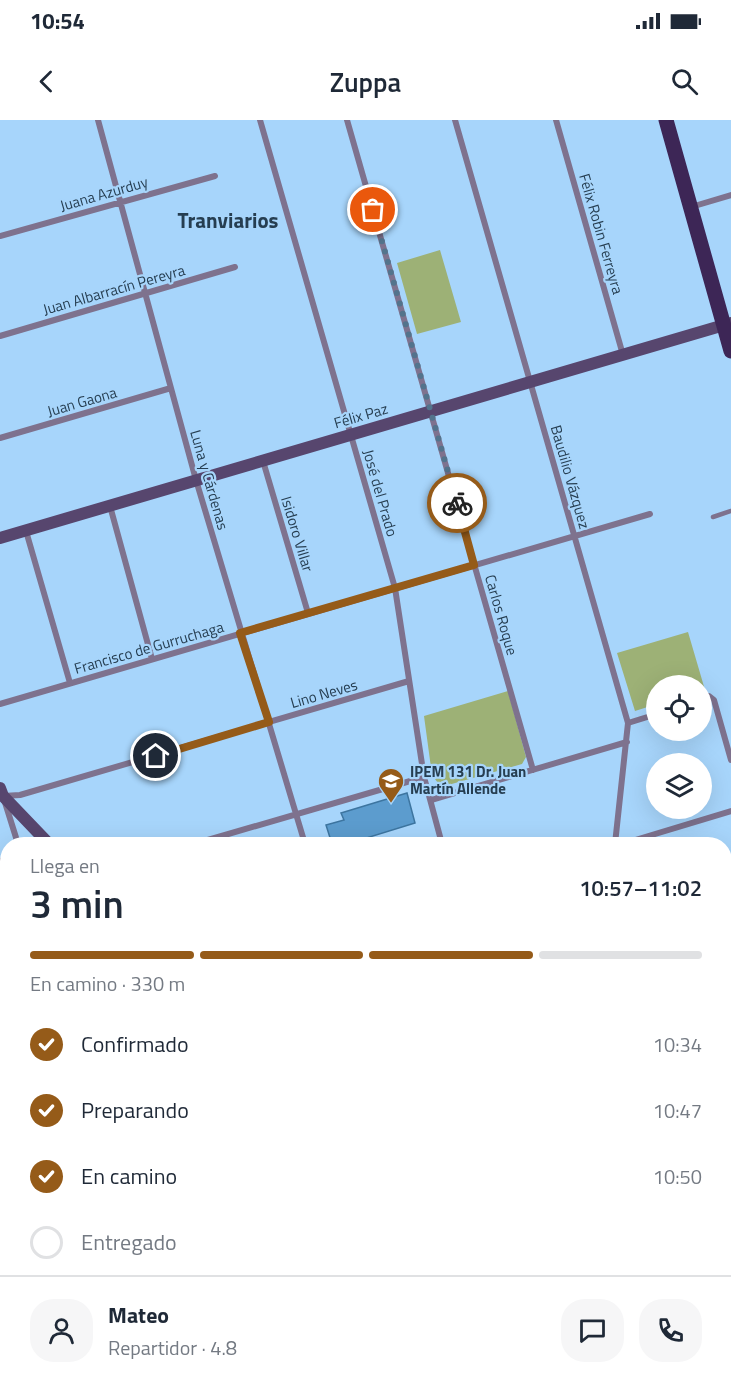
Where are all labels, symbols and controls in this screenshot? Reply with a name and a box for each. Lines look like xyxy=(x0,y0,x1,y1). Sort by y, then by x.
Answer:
text: 10:54 xyxy=(30,4,85,38)
text: Zuppa xyxy=(330,61,401,102)
icon: back xyxy=(30,65,63,98)
icon: search xyxy=(668,65,701,98)
street label: Juana Azurduy xyxy=(57,170,151,217)
street label: Félix Robin Ferreyra xyxy=(573,171,630,297)
pin xyxy=(347,184,398,235)
icon: bag xyxy=(356,193,389,226)
district label: Tranviarios xyxy=(178,204,279,236)
street label: Juan Albarracín Pereyra xyxy=(40,258,188,321)
street label: Juan Gaona xyxy=(44,380,120,422)
street label: Félix Paz xyxy=(331,397,391,434)
street label: Baudilio Vázquez xyxy=(545,422,596,532)
street label: Luna y Cárdenas xyxy=(184,427,235,533)
street label: José del Prado xyxy=(357,447,404,539)
courier xyxy=(427,473,487,533)
icon: bike xyxy=(441,487,474,520)
street label: Isidoro Villar xyxy=(275,493,320,574)
street label: Carlos Roque xyxy=(479,572,524,658)
street label: Francisco de Gurruchaga xyxy=(71,615,227,680)
street label: Lino Neves xyxy=(288,673,360,714)
map controls xyxy=(646,675,712,819)
button: locate xyxy=(646,675,712,741)
pin xyxy=(130,730,181,781)
icon: home xyxy=(139,739,172,772)
button: layers xyxy=(646,753,712,819)
place label: IPEM 131 Dr. Juan Martín Allende xyxy=(410,760,526,800)
school or university icon: IPEM 131 Dr. Juan Martín Allende xyxy=(376,766,406,804)
text: Llega en xyxy=(30,850,100,881)
text: 10:57–11:02 xyxy=(579,871,702,905)
text: 3 min xyxy=(30,874,124,933)
text: En camino · 330 m xyxy=(30,968,185,999)
text: Confirmado xyxy=(81,1027,189,1061)
icon: check xyxy=(30,1028,63,1061)
text: 10:34 xyxy=(653,1029,702,1060)
text: Preparando xyxy=(81,1093,189,1127)
icon: check xyxy=(30,1094,63,1127)
text: 10:47 xyxy=(653,1095,702,1126)
text: En camino xyxy=(81,1159,177,1193)
icon: check xyxy=(30,1160,63,1193)
text: 10:50 xyxy=(653,1161,702,1192)
text: Entregado xyxy=(81,1225,177,1259)
text: Mateo xyxy=(108,1298,169,1332)
button: person xyxy=(30,1299,93,1362)
button: chat xyxy=(561,1299,624,1362)
button: phone xyxy=(639,1299,702,1362)
text: Repartidor · 4.8 xyxy=(108,1332,237,1363)

